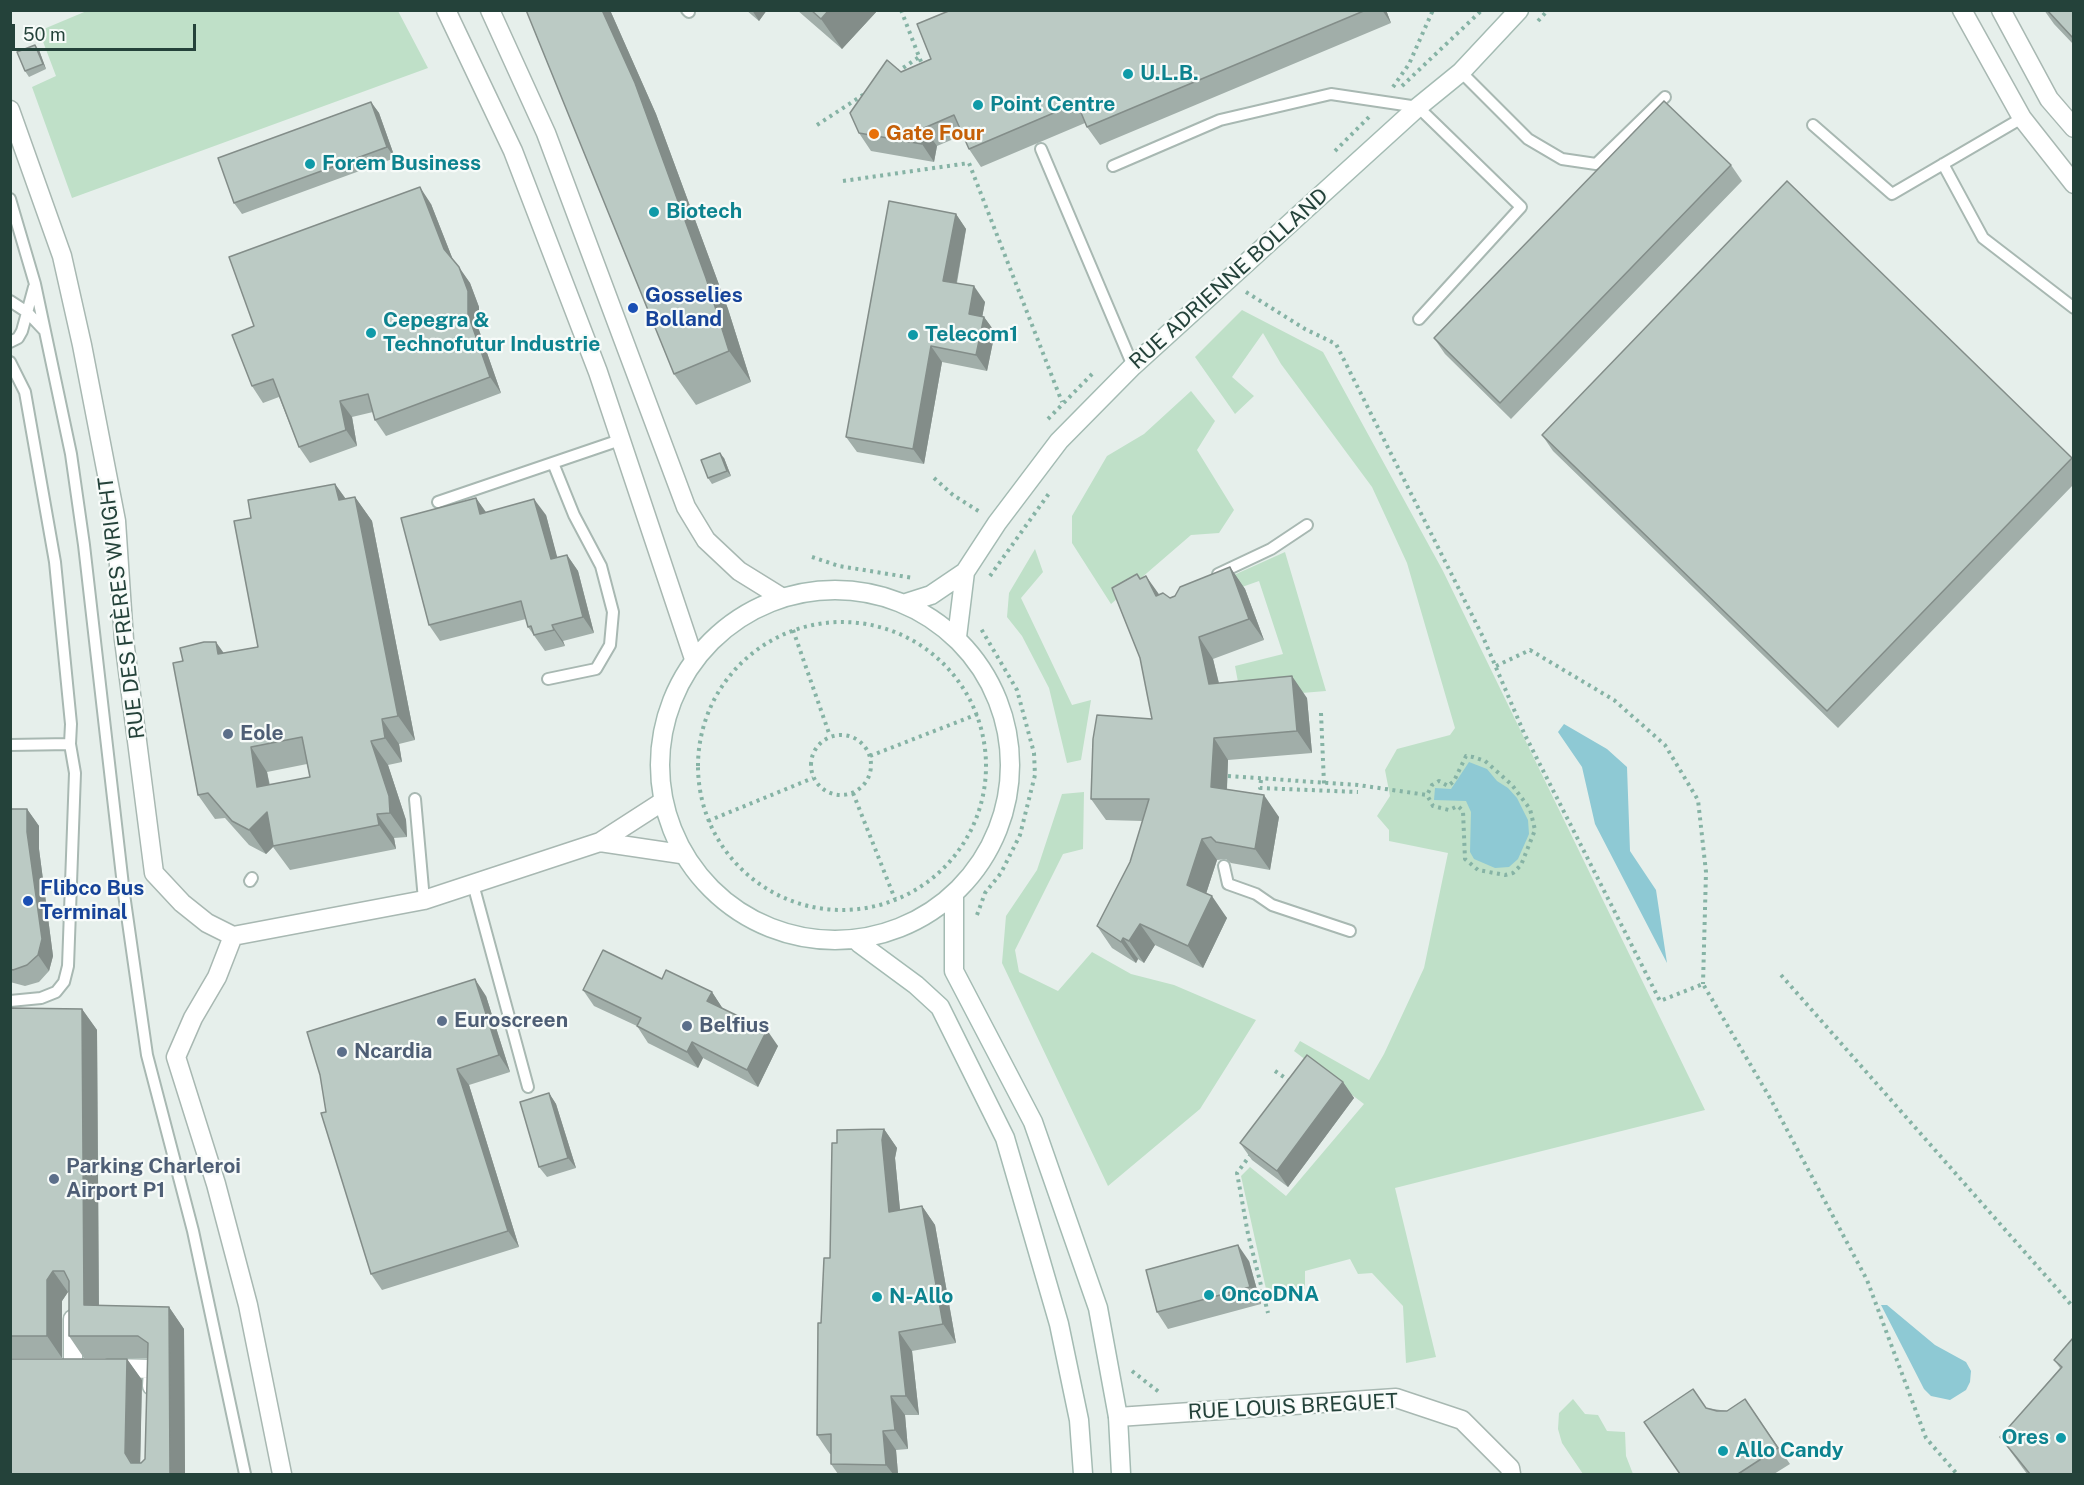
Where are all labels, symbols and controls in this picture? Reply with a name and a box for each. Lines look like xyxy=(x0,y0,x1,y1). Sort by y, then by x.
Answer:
scale bar xyxy=(15,12,200,50)
text: 50 m xyxy=(23,24,66,45)
place label: U.L.B. xyxy=(1140,61,1199,87)
marker: U.L.B. xyxy=(1121,67,1135,81)
place label: Point Centre xyxy=(990,92,1115,118)
marker: Point Centre xyxy=(971,98,985,112)
place label: Gate Four xyxy=(886,121,984,147)
marker: Gate Four xyxy=(867,127,881,141)
place label: Forem Business xyxy=(322,151,481,177)
marker: Forem Business xyxy=(303,157,317,171)
street label: RUE ADRIENNE BOLLAND xyxy=(1124,183,1334,375)
place label: Biotech xyxy=(666,199,742,225)
marker: Biotech xyxy=(647,205,661,219)
place label: Gosselies Bolland xyxy=(645,283,743,333)
marker: Gosselies Bolland xyxy=(626,301,640,315)
place label: Cepegra & Technofutur Industrie xyxy=(383,308,600,358)
place label: Telecom1 xyxy=(925,322,1018,348)
marker: Cepegra & Technofutur Industrie xyxy=(364,326,378,340)
marker: Telecom1 xyxy=(906,328,920,342)
street label: RUE DES FRÈRES WRIGHT xyxy=(93,475,151,741)
place label: Eole xyxy=(240,721,284,747)
marker: Eole xyxy=(221,727,235,741)
place label: Flibco Bus Terminal xyxy=(40,876,144,926)
marker: Flibco Bus Terminal xyxy=(21,894,35,908)
place label: Euroscreen xyxy=(454,1008,568,1034)
place label: Belfius xyxy=(699,1013,769,1039)
marker: Euroscreen xyxy=(435,1014,449,1028)
marker: Belfius xyxy=(680,1019,694,1033)
place label: Ncardia xyxy=(354,1039,432,1065)
marker: Ncardia xyxy=(335,1045,349,1059)
place label: Parking Charleroi Airport P1 xyxy=(66,1154,241,1204)
marker: Parking Charleroi Airport P1 xyxy=(47,1172,61,1186)
place label: OncoDNA xyxy=(1221,1282,1319,1308)
place label: N-Allo xyxy=(889,1284,953,1310)
marker: OncoDNA xyxy=(1202,1288,1216,1302)
marker: N-Allo xyxy=(870,1290,884,1304)
street label: RUE LOUIS BREGUET xyxy=(1187,1389,1399,1425)
place label: Ores xyxy=(2002,1425,2049,1451)
marker: Ores xyxy=(2054,1431,2068,1445)
place label: Allo Candy xyxy=(1735,1438,1844,1464)
marker: Allo Candy xyxy=(1716,1444,1730,1458)

